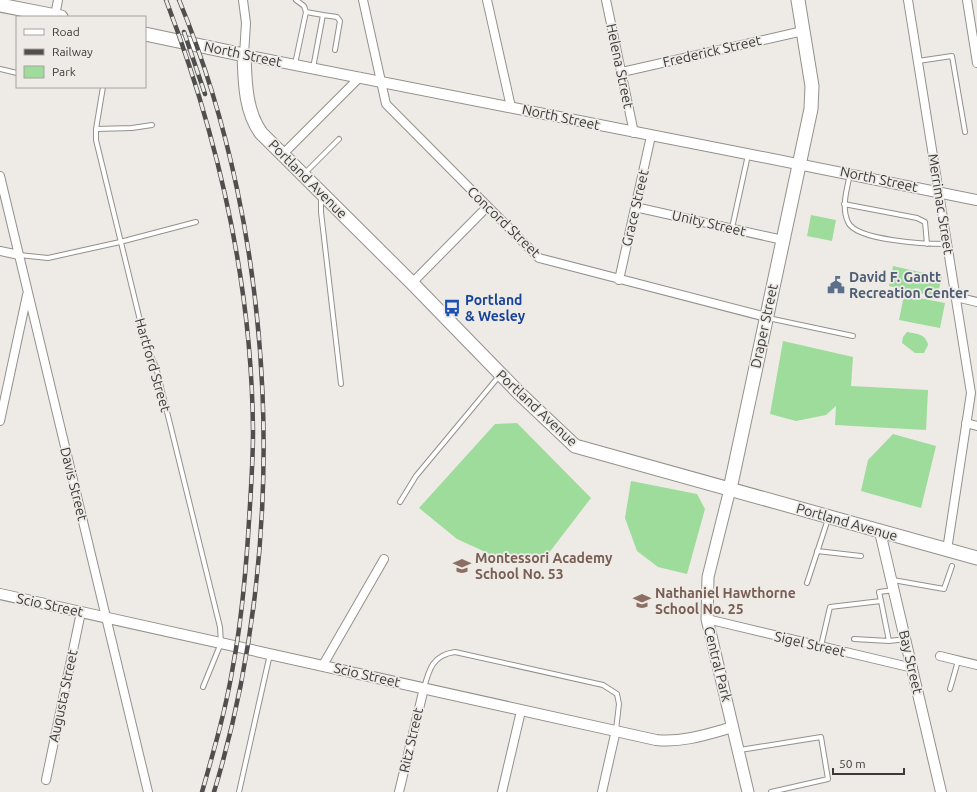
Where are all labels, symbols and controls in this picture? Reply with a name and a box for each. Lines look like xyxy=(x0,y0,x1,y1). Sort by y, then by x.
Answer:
legend xyxy=(16,16,146,88)
street label: Helena Street xyxy=(603,22,637,110)
text: Road xyxy=(52,25,80,38)
street label: Frederick Street xyxy=(661,32,763,70)
street label: North Street xyxy=(203,38,284,70)
text: Railway xyxy=(52,45,93,58)
text: Park xyxy=(52,65,76,78)
street label: North Street xyxy=(521,101,602,133)
street label: Portland Avenue xyxy=(265,136,351,222)
street label: Merrimac Street xyxy=(925,152,957,256)
street label: North Street xyxy=(839,163,920,195)
street label: Grace Street xyxy=(618,168,652,248)
street label: Concord Street xyxy=(464,183,544,261)
street label: Unity Street xyxy=(670,207,748,239)
place label: David F. Gantt Recreation Center xyxy=(849,269,969,301)
public building icon: David F. Gantt Recreation Center xyxy=(826,275,846,295)
street label: Draper Street xyxy=(747,282,781,370)
place label: Portland & Wesley xyxy=(465,292,526,324)
bus stop icon: Portland & Wesley xyxy=(442,298,462,318)
street label: Hartford Street xyxy=(132,316,174,414)
street label: Portland Avenue xyxy=(493,366,581,450)
street label: Davis Street xyxy=(57,445,91,523)
street label: Portland Avenue xyxy=(794,500,900,544)
place label: Montessori Academy School No. 53 xyxy=(475,550,613,582)
school or university icon: Montessori Academy School No. 53 xyxy=(452,556,472,576)
place label: Nathaniel Hawthorne School No. 25 xyxy=(655,585,796,617)
street label: Scio Street xyxy=(15,590,85,620)
school or university icon: Nathaniel Hawthorne School No. 25 xyxy=(632,591,652,611)
street label: Central Park xyxy=(701,625,735,703)
street label: Sigel Street xyxy=(773,628,848,660)
street label: Bay Street xyxy=(896,628,926,696)
street label: Augusta Street xyxy=(45,648,81,744)
street label: Scio Street xyxy=(332,660,402,691)
street label: Ritz Street xyxy=(396,705,426,774)
scale bar xyxy=(833,750,904,776)
text: 50 m xyxy=(839,757,866,770)

